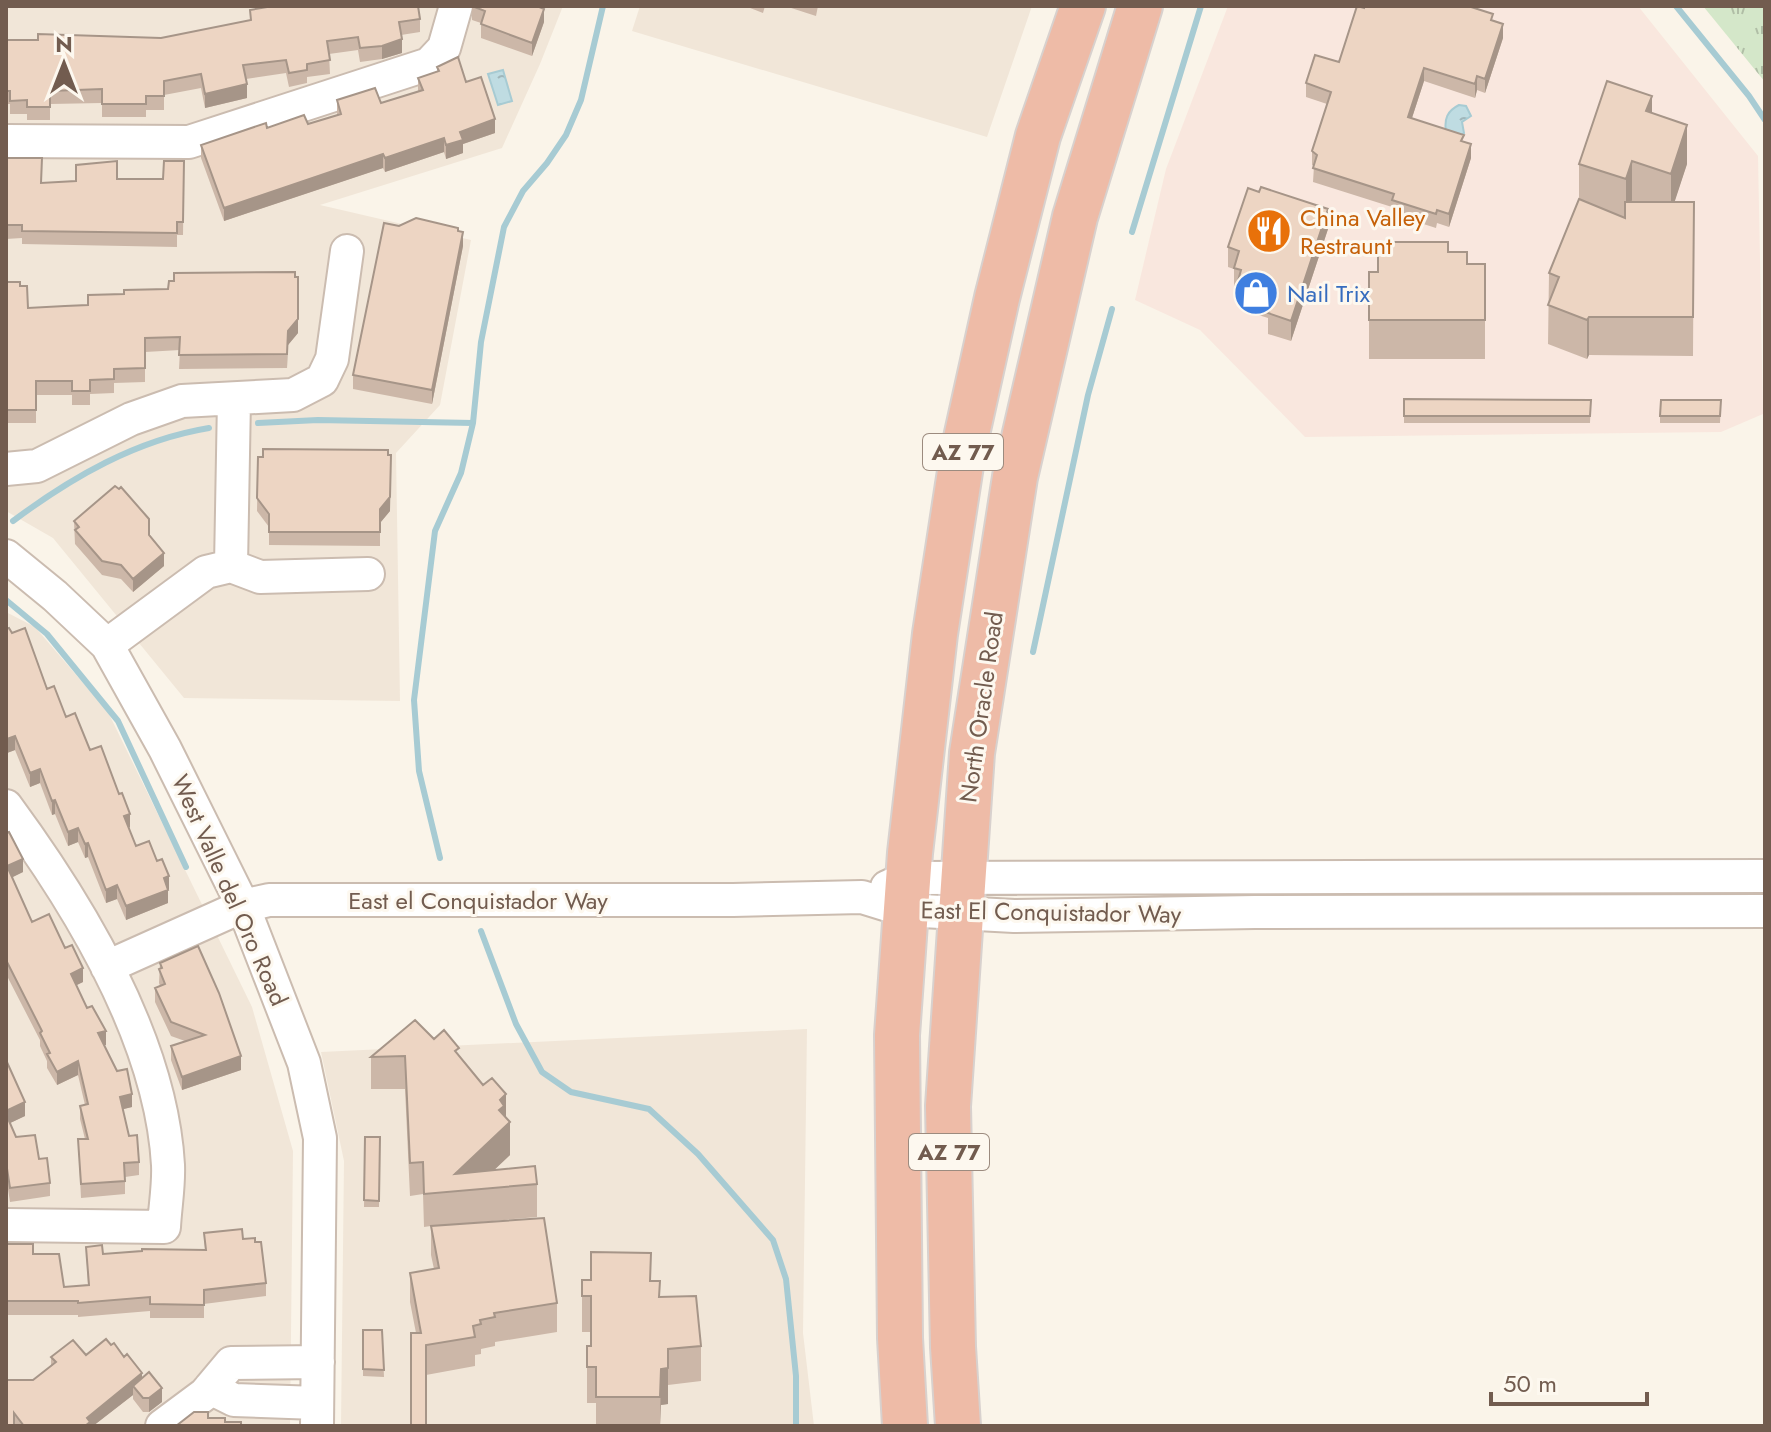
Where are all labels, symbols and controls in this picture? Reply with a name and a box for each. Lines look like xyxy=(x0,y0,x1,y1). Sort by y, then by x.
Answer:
north arrow xyxy=(24,24,104,104)
text: N xyxy=(55,28,73,60)
place label: China Valley Restraunt xyxy=(1300,200,1426,263)
restaurant icon: China Valley Restraunt xyxy=(1245,207,1293,255)
shop icon: Nail Trix xyxy=(1232,269,1280,317)
place label: Nail Trix xyxy=(1287,276,1371,311)
road number: AZ 77 xyxy=(923,434,1003,470)
street label: North Oracle Road xyxy=(950,609,1012,805)
street label: West Valle del Oro Road xyxy=(163,769,297,1011)
street label: East el Conquistador Way xyxy=(348,883,608,918)
street label: East El Conquistador Way xyxy=(920,892,1182,932)
road number: AZ 77 xyxy=(909,1134,989,1170)
scale bar xyxy=(1491,1356,1647,1406)
text: 50 m xyxy=(1503,1366,1557,1401)

